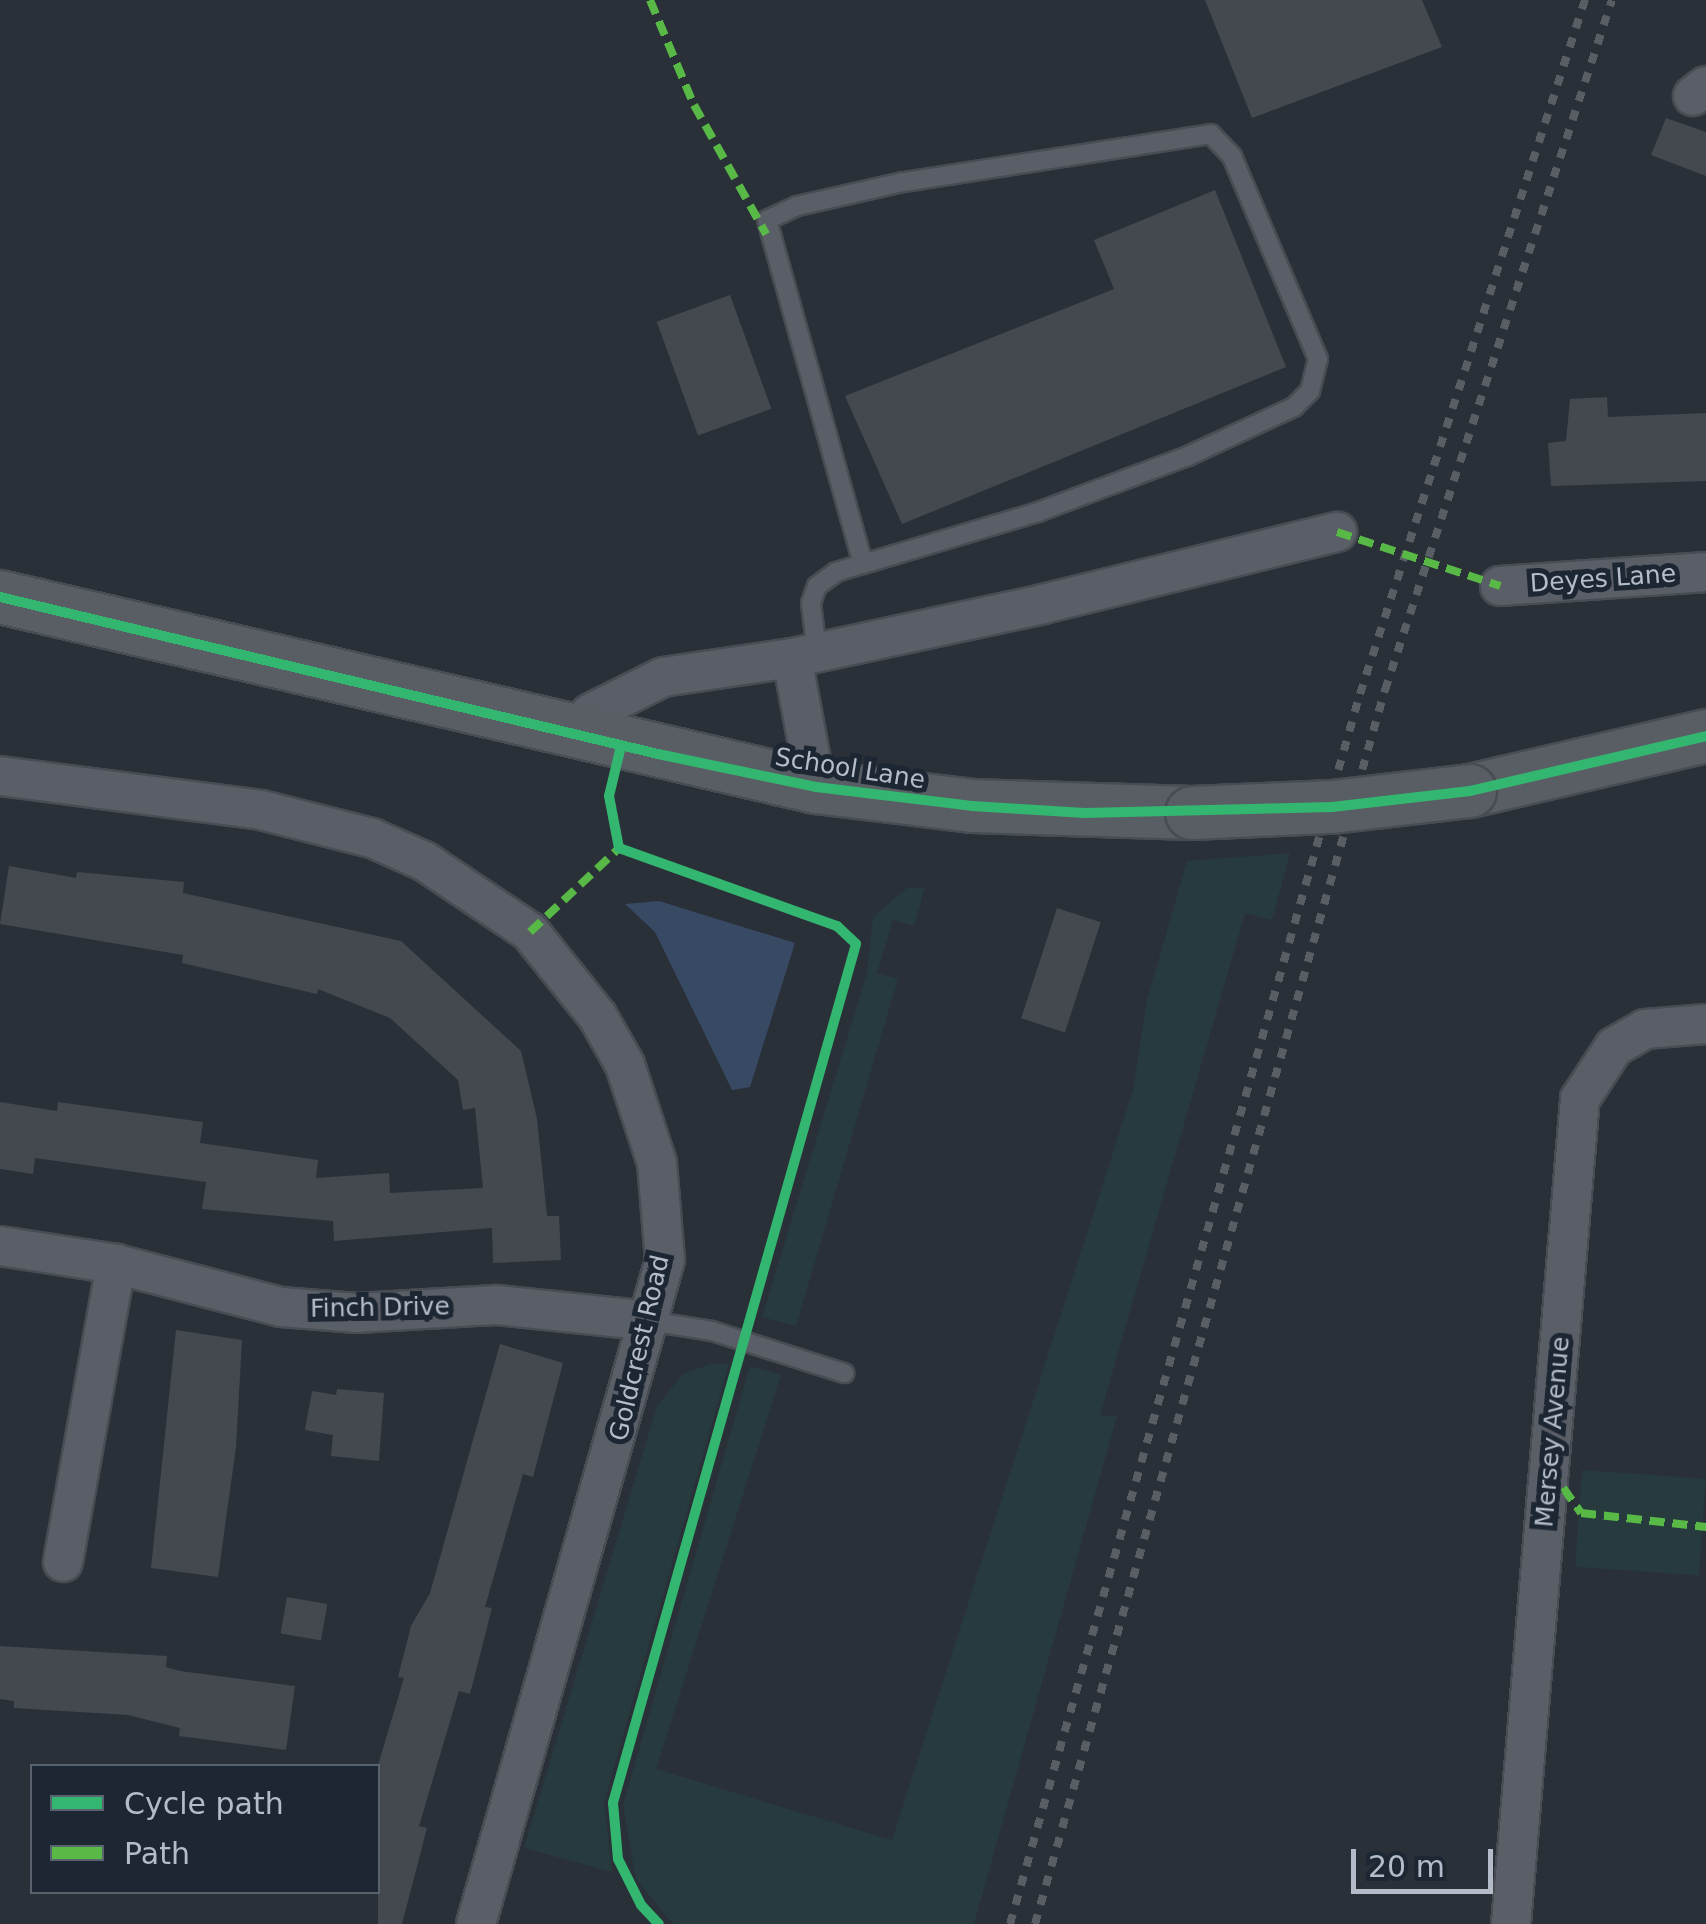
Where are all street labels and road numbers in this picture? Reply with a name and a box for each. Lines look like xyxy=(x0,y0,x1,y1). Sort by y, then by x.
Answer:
street label: Deyes Lane xyxy=(1529,559,1677,599)
street label: School Lane xyxy=(773,742,927,796)
street label: Goldcrest Road xyxy=(604,1252,676,1444)
street label: Finch Drive xyxy=(310,1292,450,1324)
street label: Mersey Avenue xyxy=(1530,1335,1576,1529)

